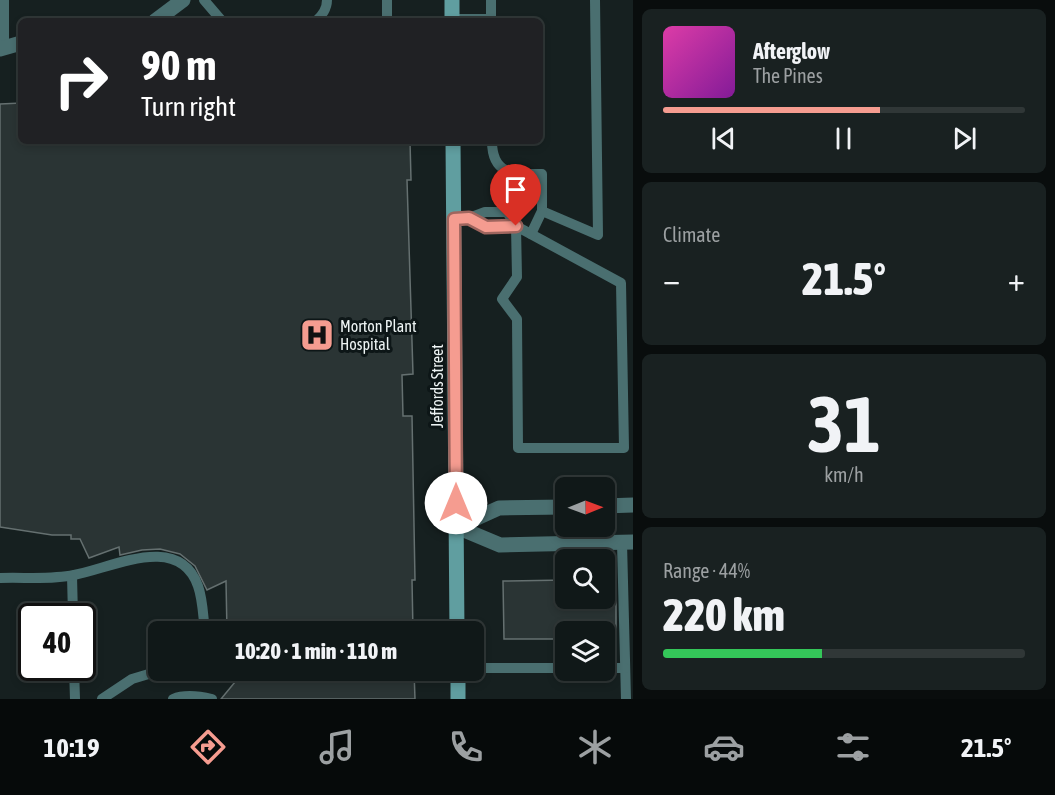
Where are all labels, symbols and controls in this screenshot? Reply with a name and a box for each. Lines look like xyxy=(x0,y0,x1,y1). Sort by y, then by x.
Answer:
text: Afterglow xyxy=(753,38,830,64)
text: 90 m xyxy=(141,41,216,89)
icon: right xyxy=(42,42,120,120)
text: The Pines xyxy=(753,64,823,87)
text: Turn right xyxy=(141,91,236,122)
icon: previous xyxy=(707,122,740,155)
icon: pause xyxy=(827,122,860,155)
icon: next xyxy=(948,122,981,155)
pin xyxy=(490,164,541,226)
icon: arrive xyxy=(499,173,532,206)
text: Climate xyxy=(663,223,720,246)
text: 21.5° xyxy=(802,253,886,305)
text: − xyxy=(663,260,680,298)
text: + xyxy=(1008,260,1025,298)
hospital icon: Morton Plant Hospital xyxy=(299,317,335,353)
place label: Morton Plant Hospital xyxy=(340,317,417,354)
street label: Jeffords Street xyxy=(428,344,446,428)
text: 31 xyxy=(807,379,881,469)
text: km/h xyxy=(824,463,864,486)
position arrow xyxy=(424,471,488,535)
north arrow xyxy=(555,477,615,537)
map controls xyxy=(555,477,615,681)
button: search xyxy=(555,549,615,609)
text: Range · 44% xyxy=(663,559,750,582)
text: 220 km xyxy=(663,589,785,641)
speed limit sign: 40 xyxy=(18,603,96,681)
button: layers xyxy=(555,621,615,681)
text: 10:20 · 1 min · 110 m xyxy=(235,638,397,664)
icon: directions xyxy=(187,726,229,768)
icon: music xyxy=(316,726,358,768)
icon: phone xyxy=(445,726,487,768)
icon: climate xyxy=(574,726,616,768)
icon: car xyxy=(703,726,745,768)
icon: filters xyxy=(832,726,874,768)
text: 10:19 xyxy=(44,732,100,763)
text: 21.5° xyxy=(961,732,1011,763)

